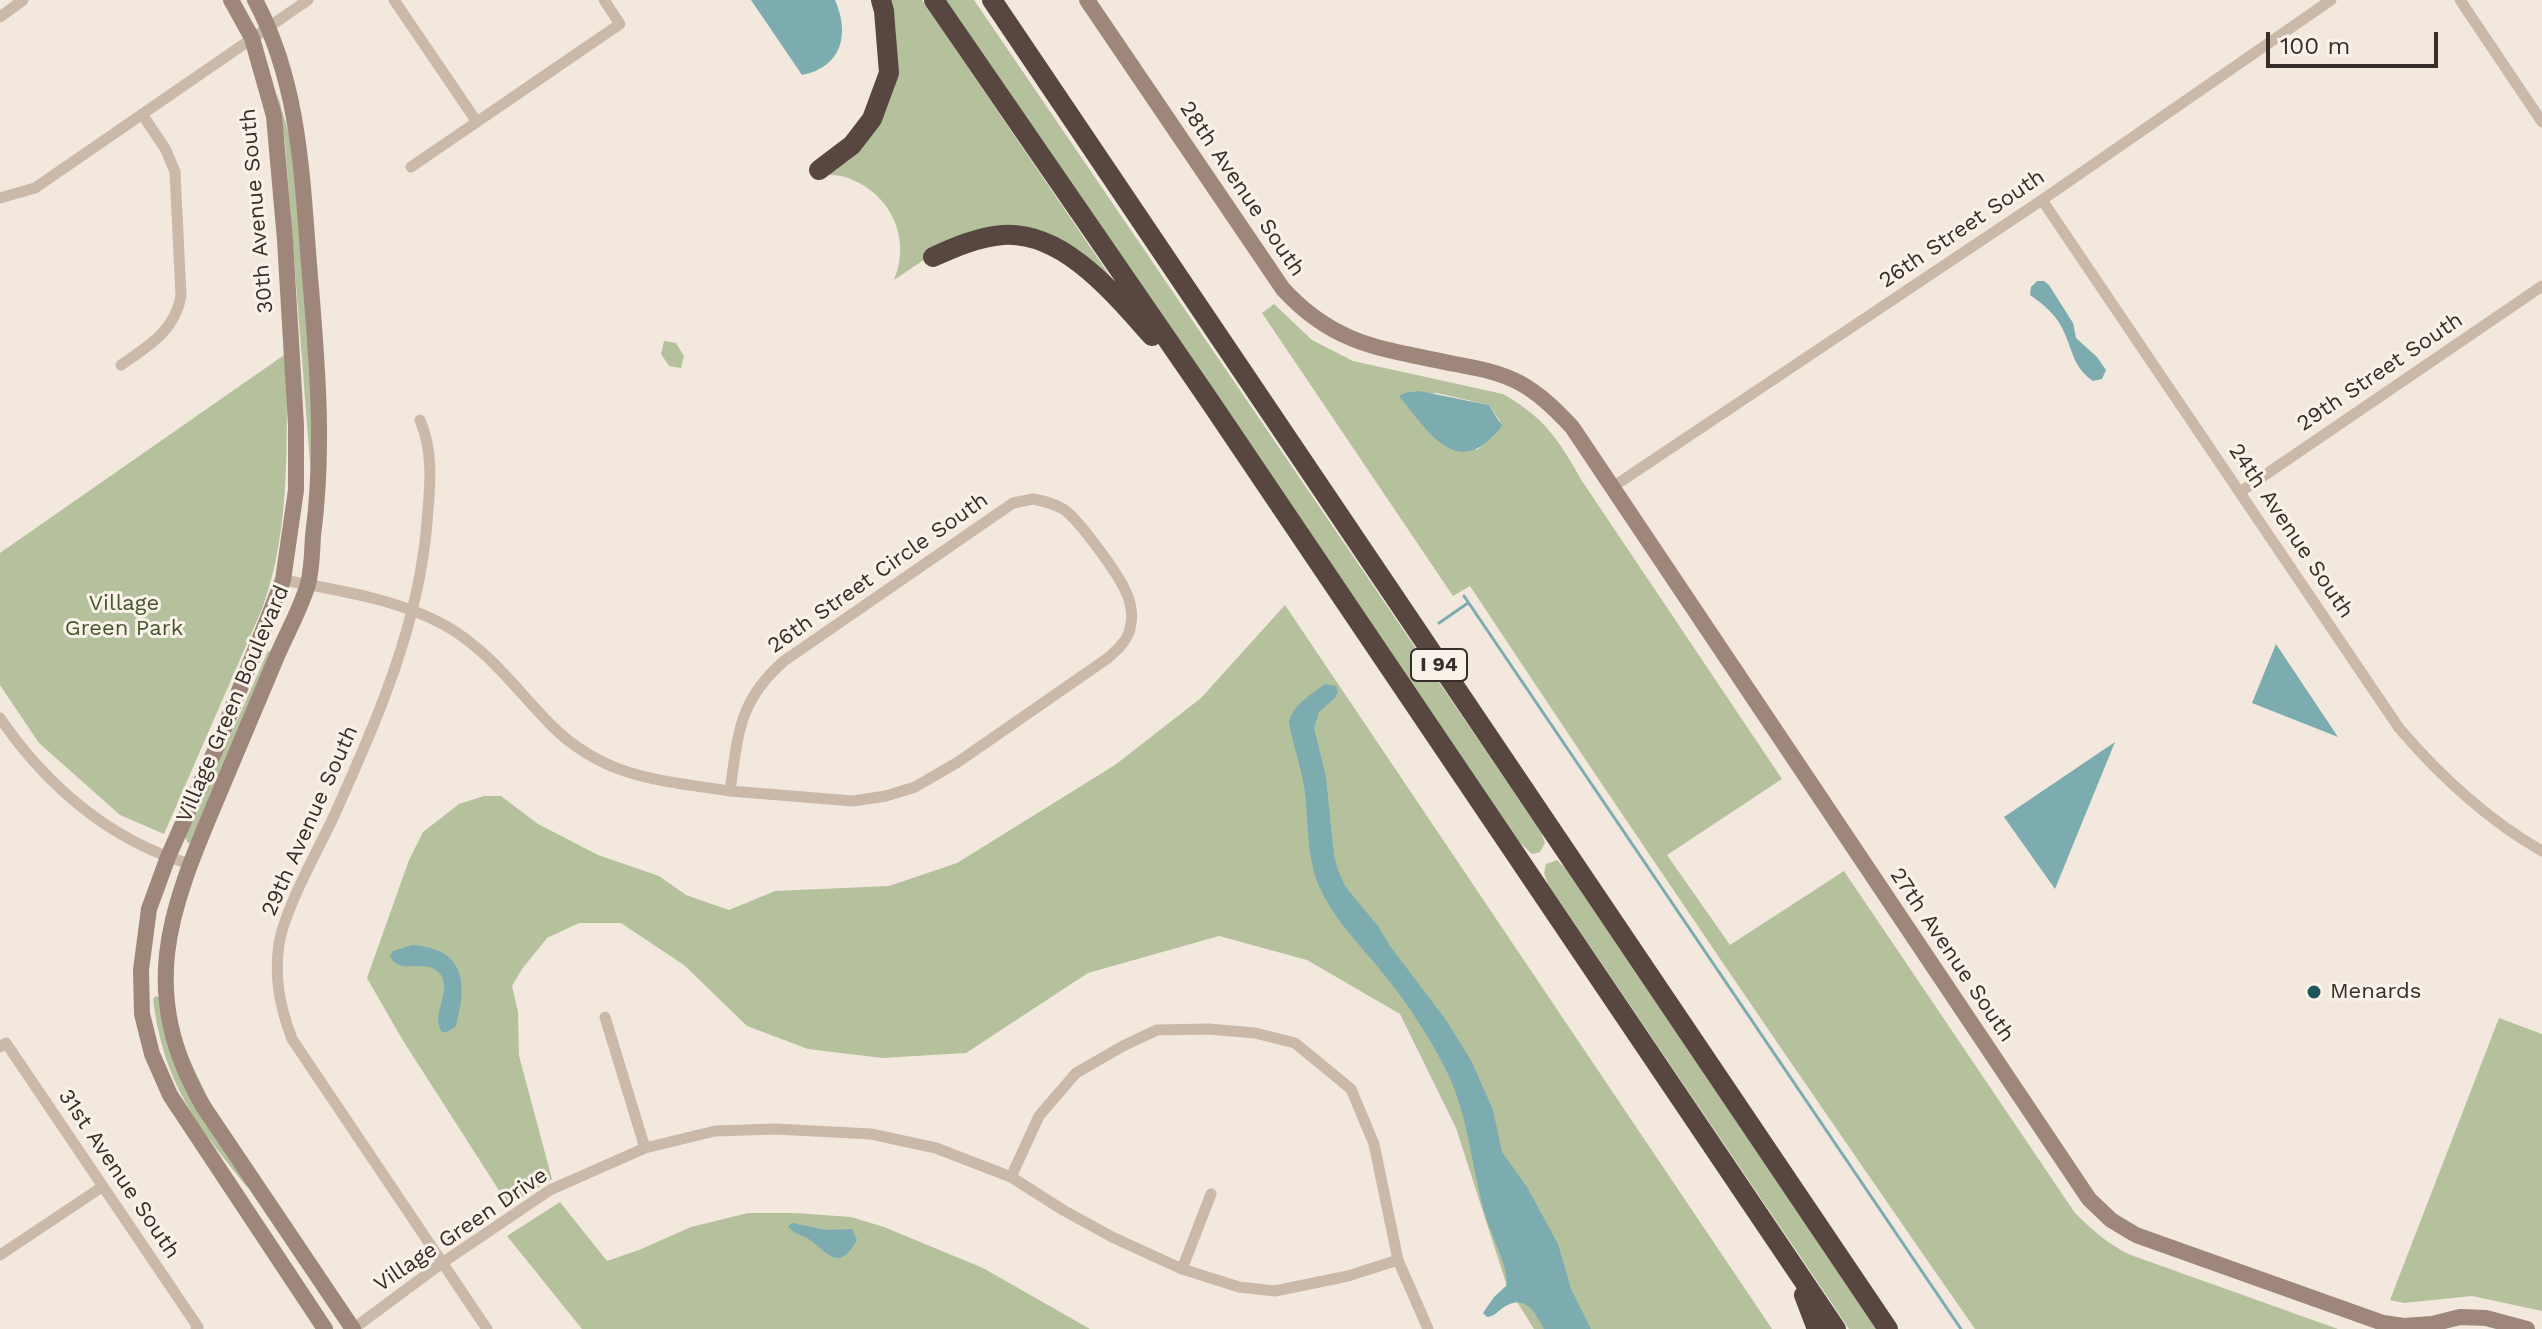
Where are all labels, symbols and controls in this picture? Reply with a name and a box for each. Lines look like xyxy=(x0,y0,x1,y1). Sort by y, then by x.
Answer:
scale bar xyxy=(2270,16,2442,66)
text: 100 m xyxy=(2280,32,2350,60)
street label: 28th Avenue South xyxy=(1174,96,1310,282)
street label: 30th Avenue South xyxy=(235,107,279,315)
street label: 26th Street South xyxy=(1874,164,2050,294)
street label: 29th Street South xyxy=(2292,307,2468,437)
street label: 24th Avenue South xyxy=(2223,439,2359,623)
street label: 26th Street Circle South xyxy=(763,487,993,659)
street label: Village Green Boulevard xyxy=(171,581,295,827)
park label: Village Green Park xyxy=(65,591,183,642)
road number: I 94 xyxy=(1411,649,1467,681)
street label: 29th Avenue South xyxy=(256,722,364,920)
street label: 27th Avenue South xyxy=(1884,863,2020,1047)
place label: Menards xyxy=(2330,979,2421,1005)
marker: Menards xyxy=(2305,983,2323,1001)
street label: 31st Avenue South xyxy=(52,1084,186,1264)
street label: Village Green Drive xyxy=(369,1162,553,1298)

